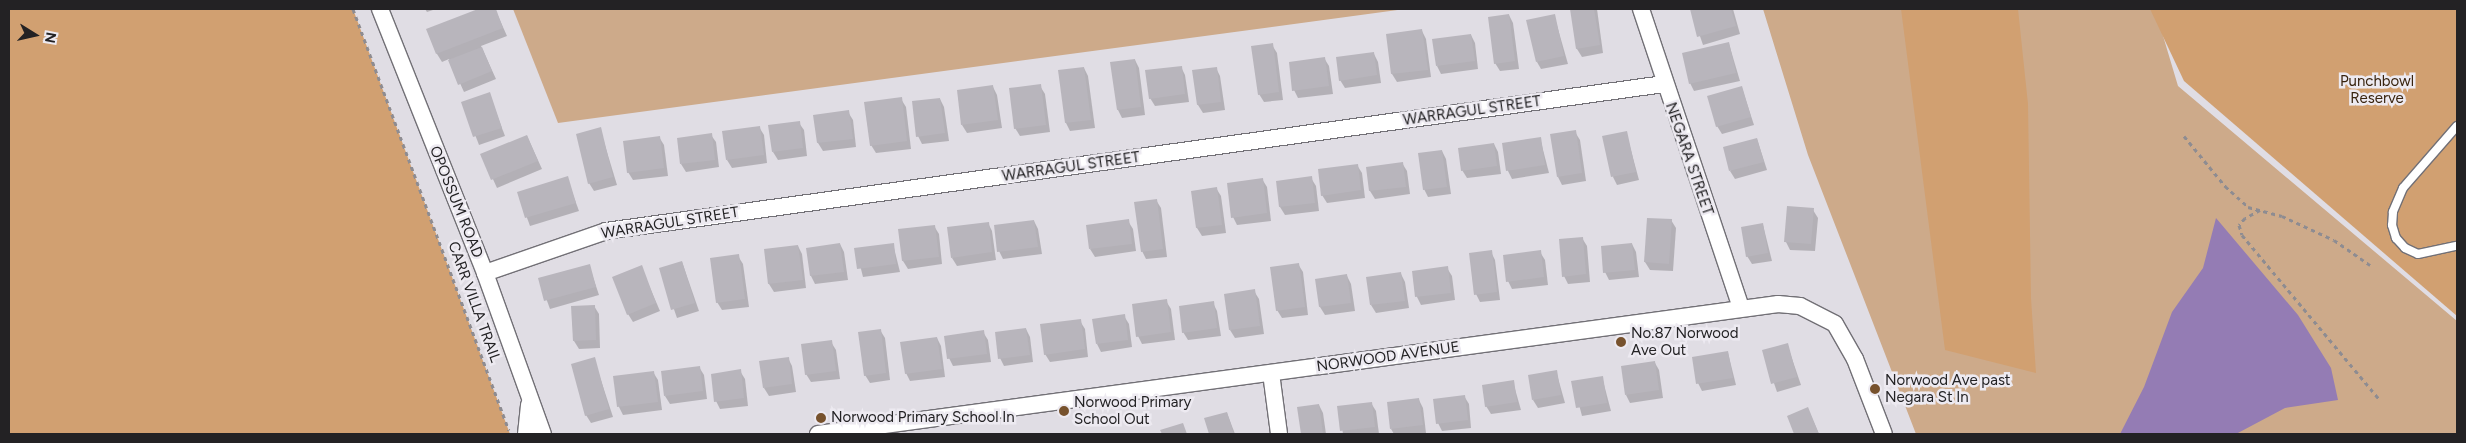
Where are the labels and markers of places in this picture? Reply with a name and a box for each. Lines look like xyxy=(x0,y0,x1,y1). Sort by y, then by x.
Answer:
place label: No.87 Norwood Ave Out xyxy=(1631,324,1739,359)
marker: No.87 Norwood Ave Out xyxy=(1615,336,1627,348)
place label: Norwood Ave past Negara St In xyxy=(1885,371,2011,406)
marker: Norwood Ave past Negara St In xyxy=(1869,383,1881,395)
place label: Norwood Primary School Out xyxy=(1074,393,1191,428)
marker: Norwood Primary School Out xyxy=(1058,405,1070,417)
place label: Norwood Primary School In xyxy=(831,409,1015,427)
marker: Norwood Primary School In xyxy=(815,412,827,424)

